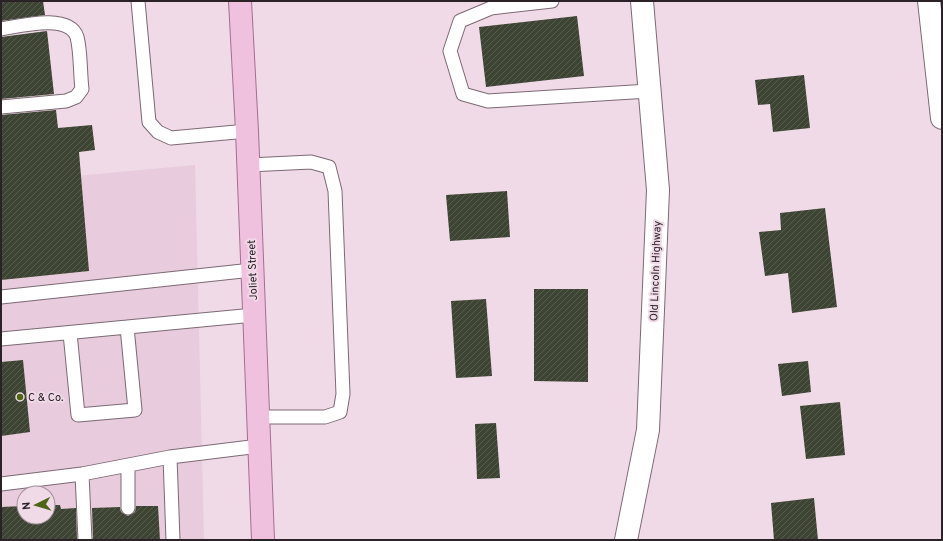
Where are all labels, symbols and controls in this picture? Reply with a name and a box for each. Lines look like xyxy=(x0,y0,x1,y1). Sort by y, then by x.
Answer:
street label: Old Lincoln Highway xyxy=(647,220,665,321)
street label: Joliet Street xyxy=(245,239,261,301)
place label: C & Co. xyxy=(28,391,63,405)
marker: C & Co. xyxy=(15,392,25,402)
north arrow xyxy=(16,485,56,525)
text: N xyxy=(20,501,34,510)

